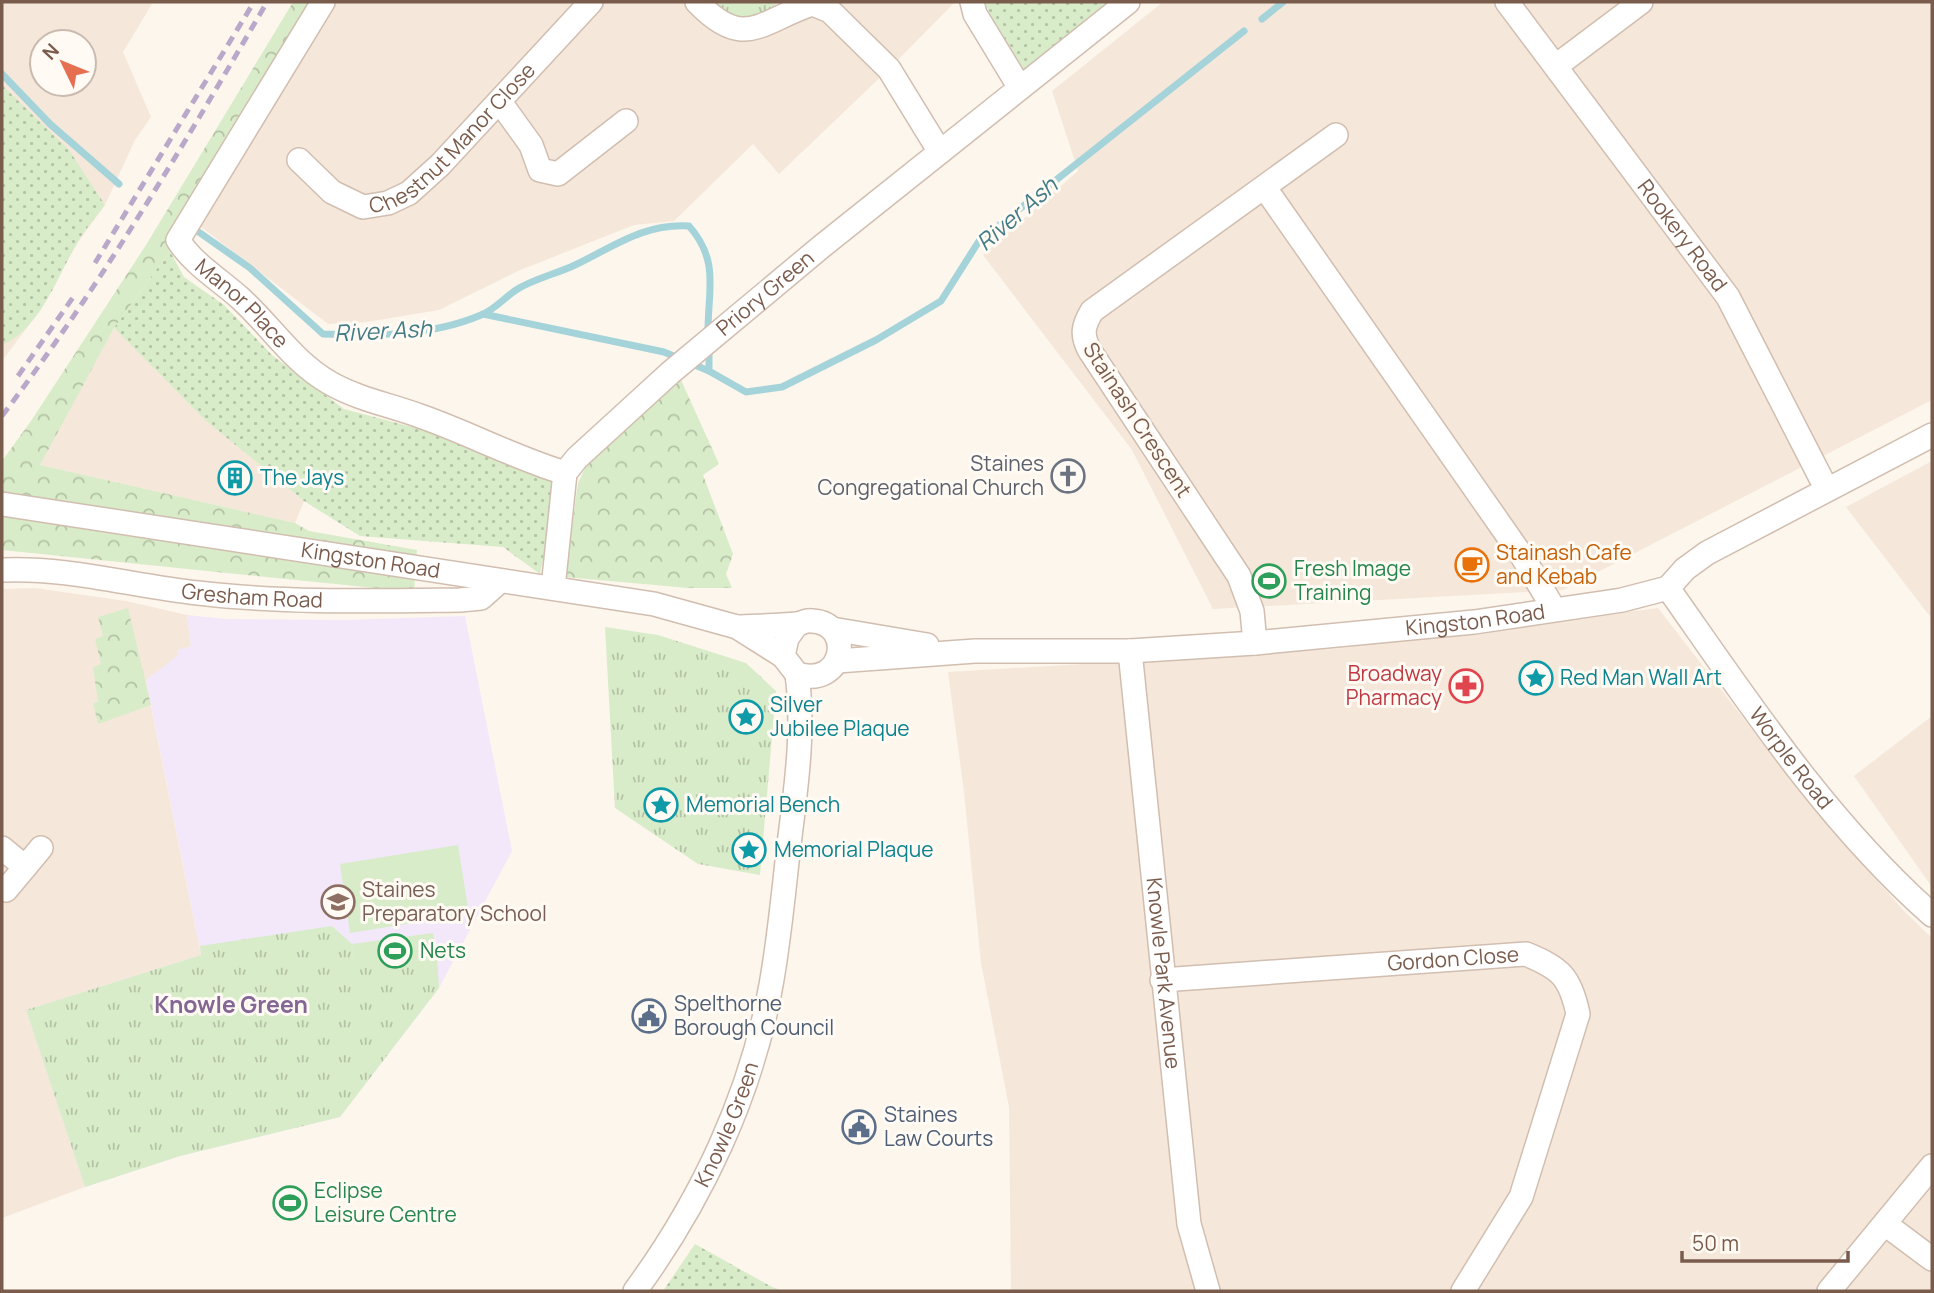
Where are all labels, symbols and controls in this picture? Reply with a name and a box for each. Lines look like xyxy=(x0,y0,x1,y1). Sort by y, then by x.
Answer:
north arrow xyxy=(28,28,98,98)
text: N xyxy=(36,38,65,65)
street label: Chestnut Manor Close xyxy=(367,56,541,219)
water label: River Ash xyxy=(969,168,1065,257)
street label: Rookery Road xyxy=(1632,173,1734,297)
street label: Priory Green xyxy=(710,244,819,342)
street label: Manor Place xyxy=(190,252,295,354)
water label: River Ash xyxy=(333,311,434,349)
street label: Stainash Crescent xyxy=(1077,337,1198,502)
place label: Staines Congregational Church xyxy=(818,449,1044,501)
church icon: Staines Congregational Church xyxy=(1049,457,1087,495)
building icon: The Jays xyxy=(216,459,254,497)
place label: The Jays xyxy=(260,463,344,491)
street label: Kingston Road xyxy=(299,535,442,584)
place label: Stainash Cafe and Kebab xyxy=(1496,538,1632,590)
cafe icon: Stainash Cafe and Kebab xyxy=(1453,546,1491,584)
place label: Fresh Image Training xyxy=(1294,554,1411,606)
sports icon: Fresh Image Training xyxy=(1250,562,1288,600)
street label: Gresham Road xyxy=(180,576,323,614)
street label: Kingston Road xyxy=(1404,597,1547,642)
place label: Broadway Pharmacy xyxy=(1346,659,1442,711)
place icon: Red Man Wall Art xyxy=(1517,659,1555,697)
place label: Red Man Wall Art xyxy=(1560,663,1722,691)
pharmacy icon: Broadway Pharmacy xyxy=(1447,667,1485,705)
place label: Silver Jubilee Plaque xyxy=(770,690,910,742)
place icon: Silver Jubilee Plaque xyxy=(727,698,765,736)
street label: Worple Road xyxy=(1743,701,1840,815)
place icon: Memorial Bench xyxy=(642,786,680,824)
place label: Memorial Bench xyxy=(686,790,840,818)
place icon: Memorial Plaque xyxy=(730,831,768,869)
place label: Memorial Plaque xyxy=(774,835,933,863)
place label: Staines Preparatory School xyxy=(362,875,547,927)
street label: Knowle Park Avenue xyxy=(1140,876,1188,1070)
school or university icon: Staines Preparatory School xyxy=(319,883,357,921)
sports icon: Nets xyxy=(376,932,414,970)
place label: Nets xyxy=(420,936,466,964)
street label: Gordon Close xyxy=(1386,940,1520,977)
district label: Knowle Green xyxy=(154,988,308,1020)
place label: Spelthorne Borough Council xyxy=(674,989,834,1041)
public building icon: Spelthorne Borough Council xyxy=(630,997,668,1035)
street label: Knowle Green xyxy=(688,1058,764,1192)
place label: Staines Law Courts xyxy=(884,1100,993,1152)
public building icon: Staines Law Courts xyxy=(840,1108,878,1146)
place label: Eclipse Leisure Centre xyxy=(314,1176,457,1228)
sports icon: Eclipse Leisure Centre xyxy=(271,1184,309,1222)
scale bar xyxy=(1682,1220,1848,1264)
text: 50 m xyxy=(1692,1229,1739,1257)

